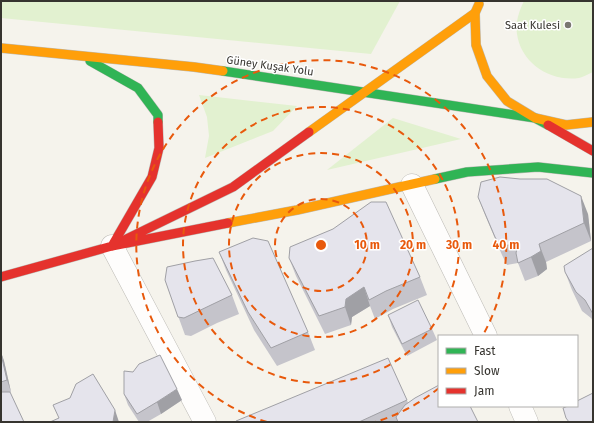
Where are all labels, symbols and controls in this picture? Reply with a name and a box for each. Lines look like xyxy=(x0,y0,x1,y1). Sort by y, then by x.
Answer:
place label: Saat Kulesi xyxy=(505,19,560,32)
marker: Saat Kulesi xyxy=(563,20,573,30)
street label: Güney Kuşak Yolu xyxy=(226,53,314,79)
centre of rings xyxy=(314,238,328,252)
text: 10 m xyxy=(354,238,380,252)
text: 20 m xyxy=(400,238,426,252)
text: 30 m xyxy=(445,238,472,252)
text: 40 m xyxy=(493,238,519,252)
legend xyxy=(438,335,578,407)
text: Fast xyxy=(474,344,496,358)
text: Slow xyxy=(474,364,500,378)
text: Jam xyxy=(474,384,494,398)

